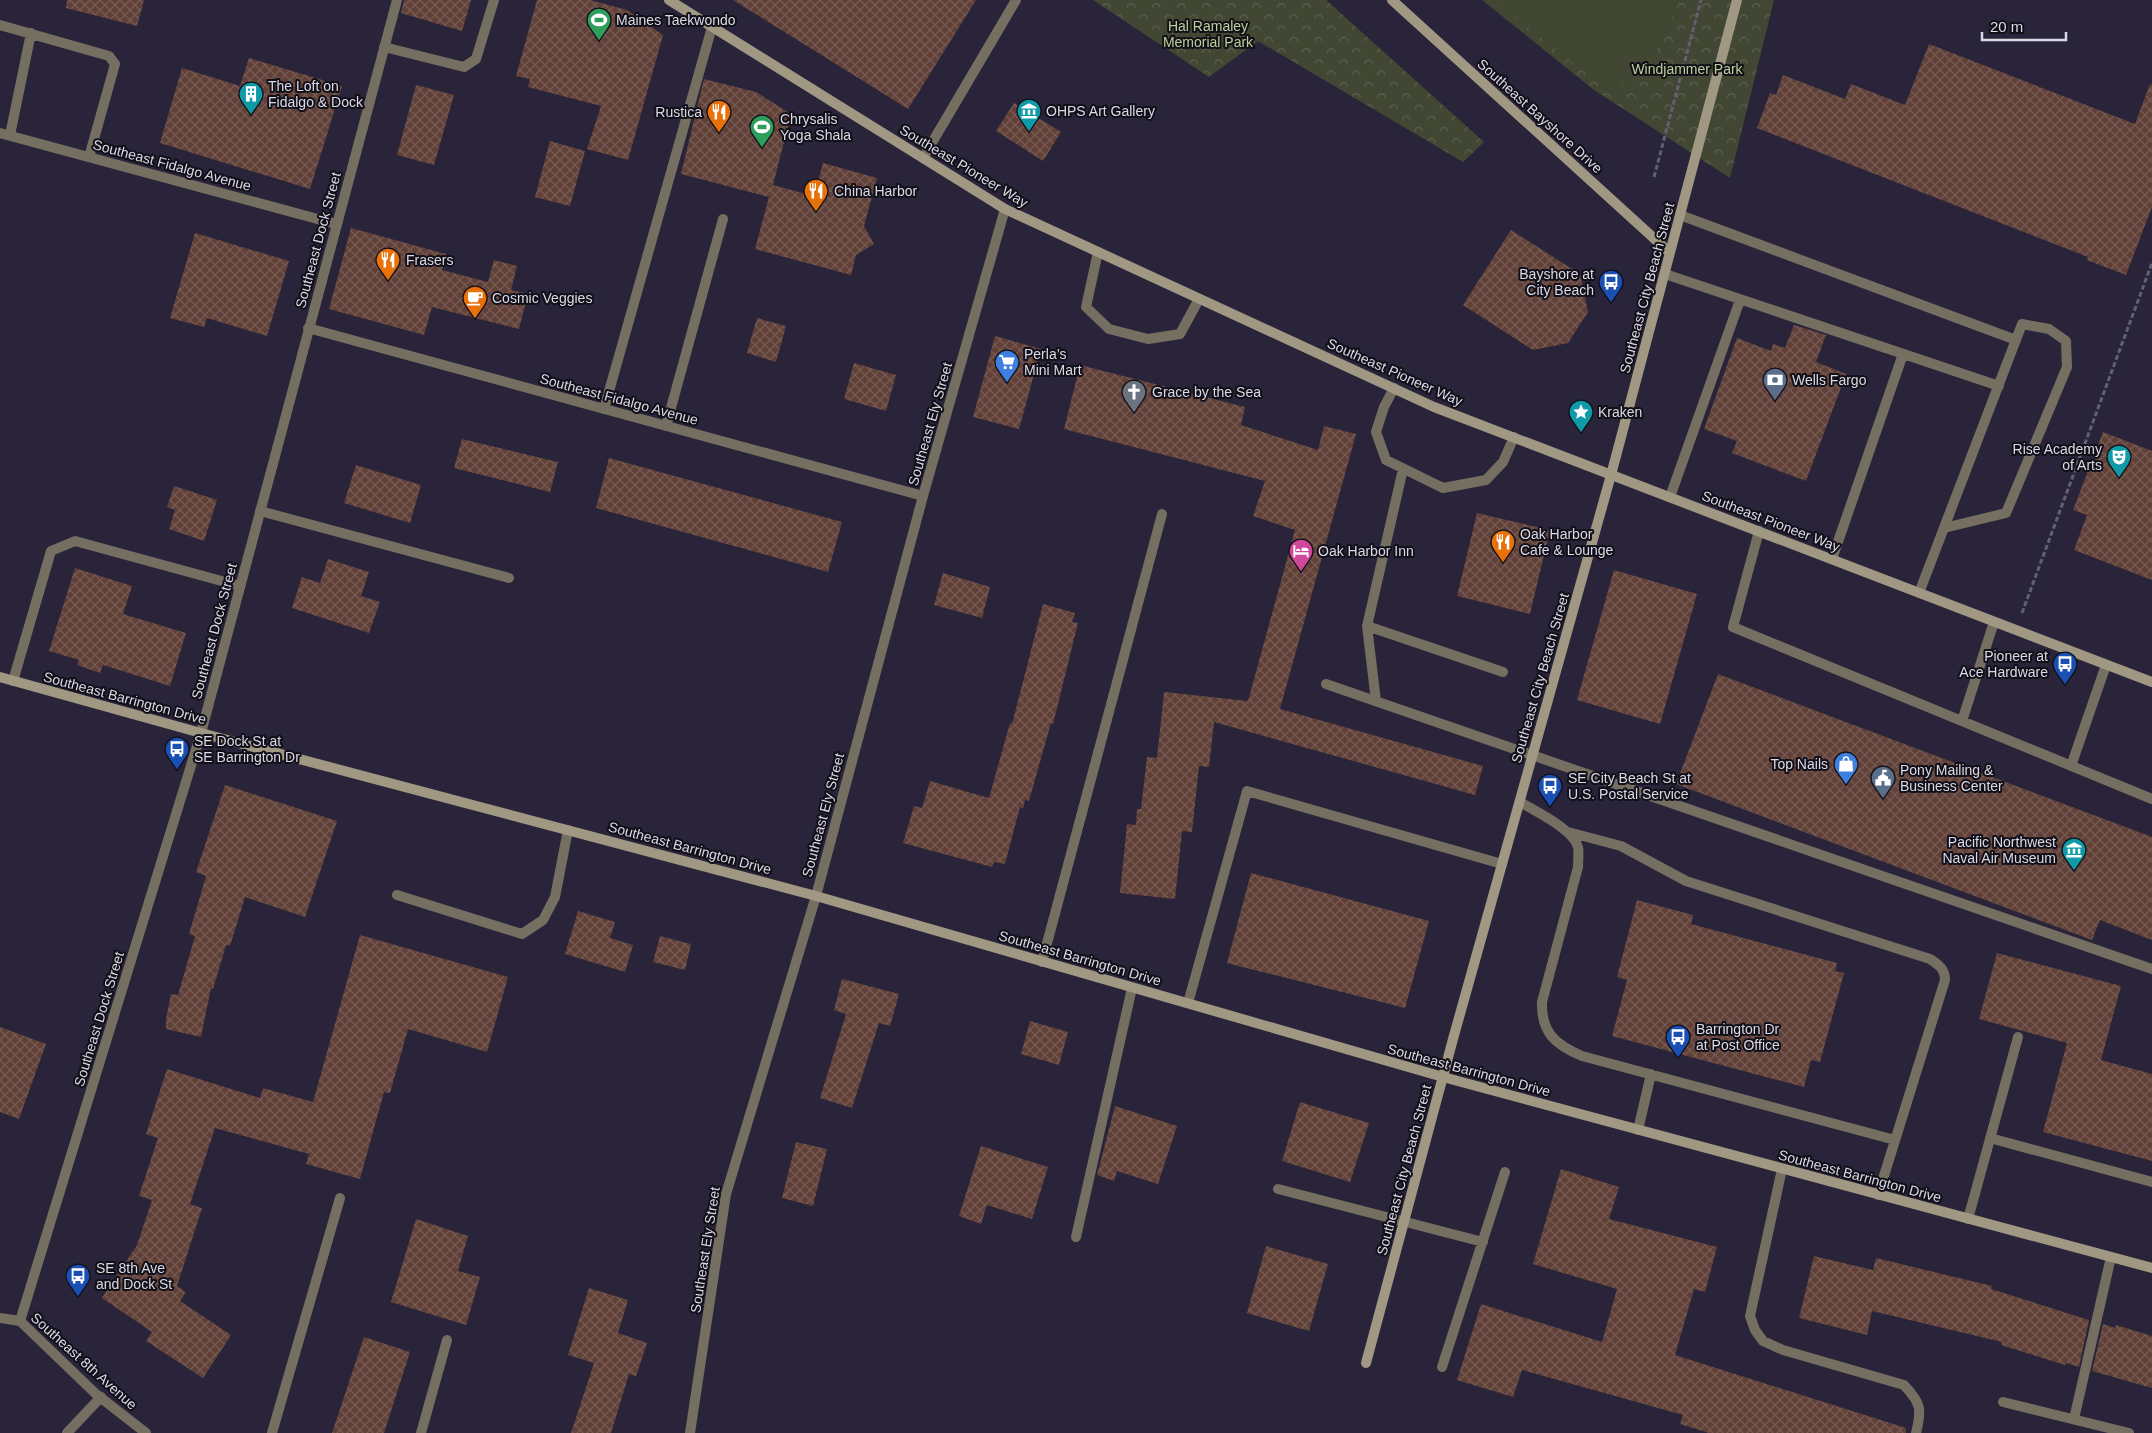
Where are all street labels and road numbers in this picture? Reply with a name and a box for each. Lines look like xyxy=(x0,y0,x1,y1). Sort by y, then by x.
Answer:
street label: Southeast Bayshore Drive xyxy=(1474,56,1606,177)
street label: Southeast Pioneer Way xyxy=(897,121,1031,211)
street label: Southeast Fidalgo Avenue xyxy=(91,136,253,194)
street label: Southeast Dock Street xyxy=(292,170,344,310)
street label: Southeast City Beach Street xyxy=(1617,201,1678,375)
street label: Southeast Pioneer Way xyxy=(1325,335,1465,409)
street label: Southeast Ely Street xyxy=(905,360,955,488)
street label: Southeast Fidalgo Avenue xyxy=(538,370,700,428)
street label: Southeast Pioneer Way xyxy=(1700,487,1842,555)
street label: Southeast Dock Street xyxy=(188,561,240,701)
street label: Southeast City Beach Street xyxy=(1508,591,1572,765)
street label: Southeast Barrington Drive xyxy=(42,669,208,728)
street label: Southeast Ely Street xyxy=(799,751,847,879)
street label: Southeast Barrington Drive xyxy=(607,819,773,878)
street label: Southeast Barrington Drive xyxy=(997,927,1163,989)
street label: Southeast Dock Street xyxy=(71,950,127,1088)
street label: Southeast Barrington Drive xyxy=(1386,1041,1552,1100)
street label: Southeast City Beach Street xyxy=(1374,1083,1435,1257)
street label: Southeast Barrington Drive xyxy=(1777,1147,1943,1206)
street label: Southeast Ely Street xyxy=(687,1186,723,1314)
street label: Southeast 8th Avenue xyxy=(28,1309,140,1413)

